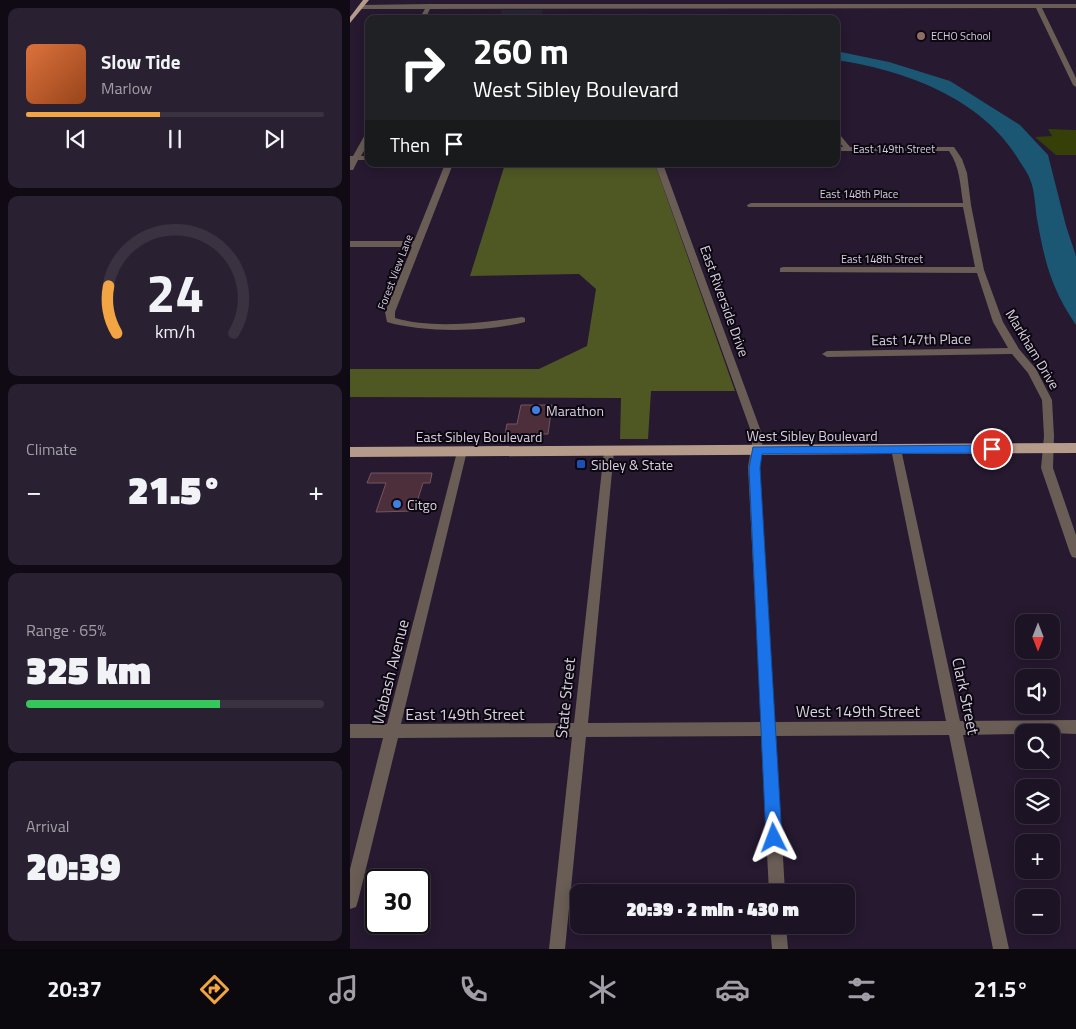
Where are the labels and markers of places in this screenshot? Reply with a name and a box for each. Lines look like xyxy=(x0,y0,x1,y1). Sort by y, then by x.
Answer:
place label: ECHO School xyxy=(931,28,991,44)
marker: ECHO School xyxy=(915,30,927,42)
place label: Marathon xyxy=(546,400,604,421)
marker: Marathon xyxy=(530,404,542,416)
pin xyxy=(971,428,1013,470)
place label: Sibley & State xyxy=(591,454,673,475)
marker: Sibley & State xyxy=(575,458,587,470)
place label: Citgo xyxy=(407,494,437,515)
marker: Citgo xyxy=(391,498,403,510)

